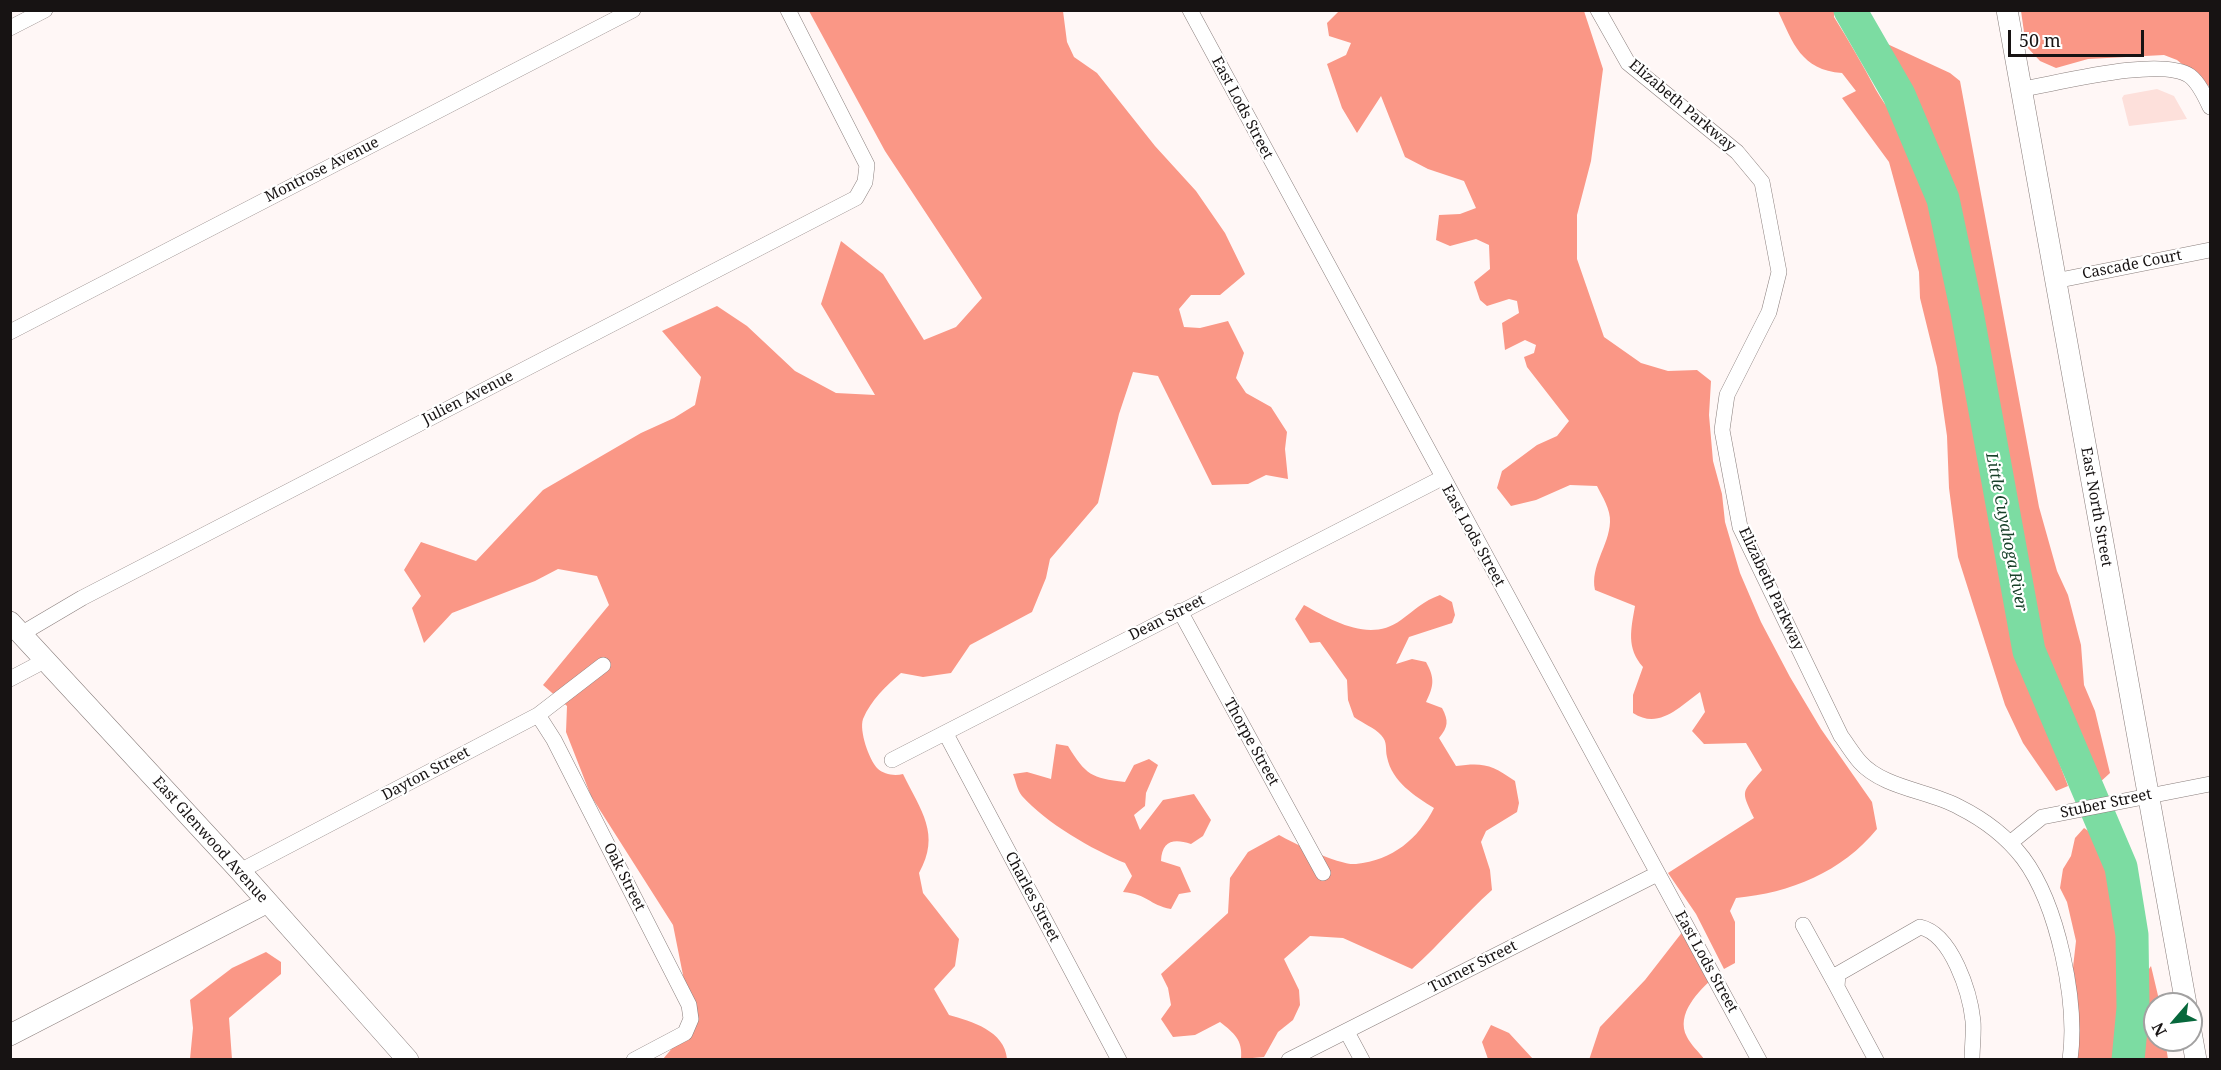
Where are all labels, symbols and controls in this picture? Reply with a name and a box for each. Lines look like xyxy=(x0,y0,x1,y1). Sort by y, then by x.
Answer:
scale bar xyxy=(2011,18,2148,56)
text: 50 m xyxy=(2019,28,2061,52)
street label: East Lods Street xyxy=(1207,54,1277,162)
street label: Elizabeth Parkway xyxy=(1625,56,1739,156)
street label: Montrose Avenue xyxy=(262,133,382,207)
street label: Cascade Court xyxy=(2081,247,2183,283)
street label: Julien Avenue xyxy=(420,367,516,429)
street label: East North Street xyxy=(2077,446,2115,568)
water label: Little Cuyahoga River xyxy=(1981,451,2031,613)
street label: East Lods Street xyxy=(1438,482,1508,590)
street label: Elizabeth Parkway xyxy=(1735,525,1807,653)
street label: Dean Street xyxy=(1126,591,1208,645)
street label: Thorpe Street xyxy=(1220,695,1282,789)
street label: Dayton Street xyxy=(379,743,473,805)
street label: East Glenwood Avenue xyxy=(149,773,271,907)
street label: Stuber Street xyxy=(2059,786,2153,822)
street label: Oak Street xyxy=(599,840,649,914)
street label: Charles Street xyxy=(1001,849,1063,945)
street label: East Lods Street xyxy=(1671,908,1741,1016)
street label: Turner Street xyxy=(1426,937,1520,997)
north arrow xyxy=(2143,992,2203,1052)
text: N xyxy=(2146,1019,2172,1040)

